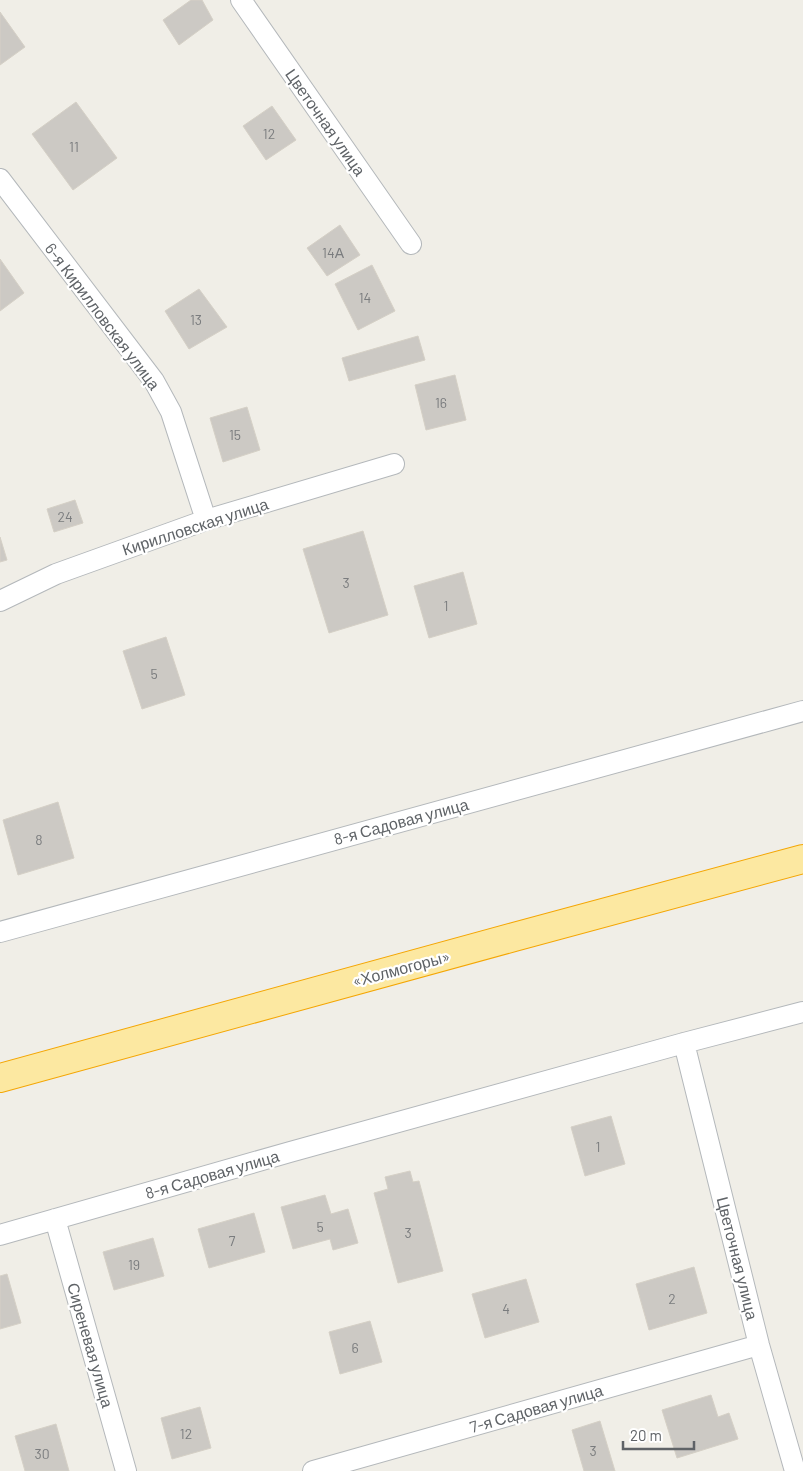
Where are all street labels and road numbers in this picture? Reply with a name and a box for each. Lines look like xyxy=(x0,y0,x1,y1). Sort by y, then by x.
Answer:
street label: Цветочная улица xyxy=(282,65,370,179)
street label: 6-я Кирилловская улица xyxy=(42,239,164,393)
street label: Кирилловская улица xyxy=(120,493,270,559)
street label: 8-я Садовая улица xyxy=(332,794,470,848)
street label: «Холмогоры» xyxy=(350,946,452,990)
street label: 8-я Садовая улица xyxy=(143,1146,281,1202)
street label: Цветочная улица xyxy=(714,1195,762,1322)
street label: Сиреневая улица xyxy=(64,1280,118,1410)
street label: 7-я Садовая улица xyxy=(467,1380,605,1436)

